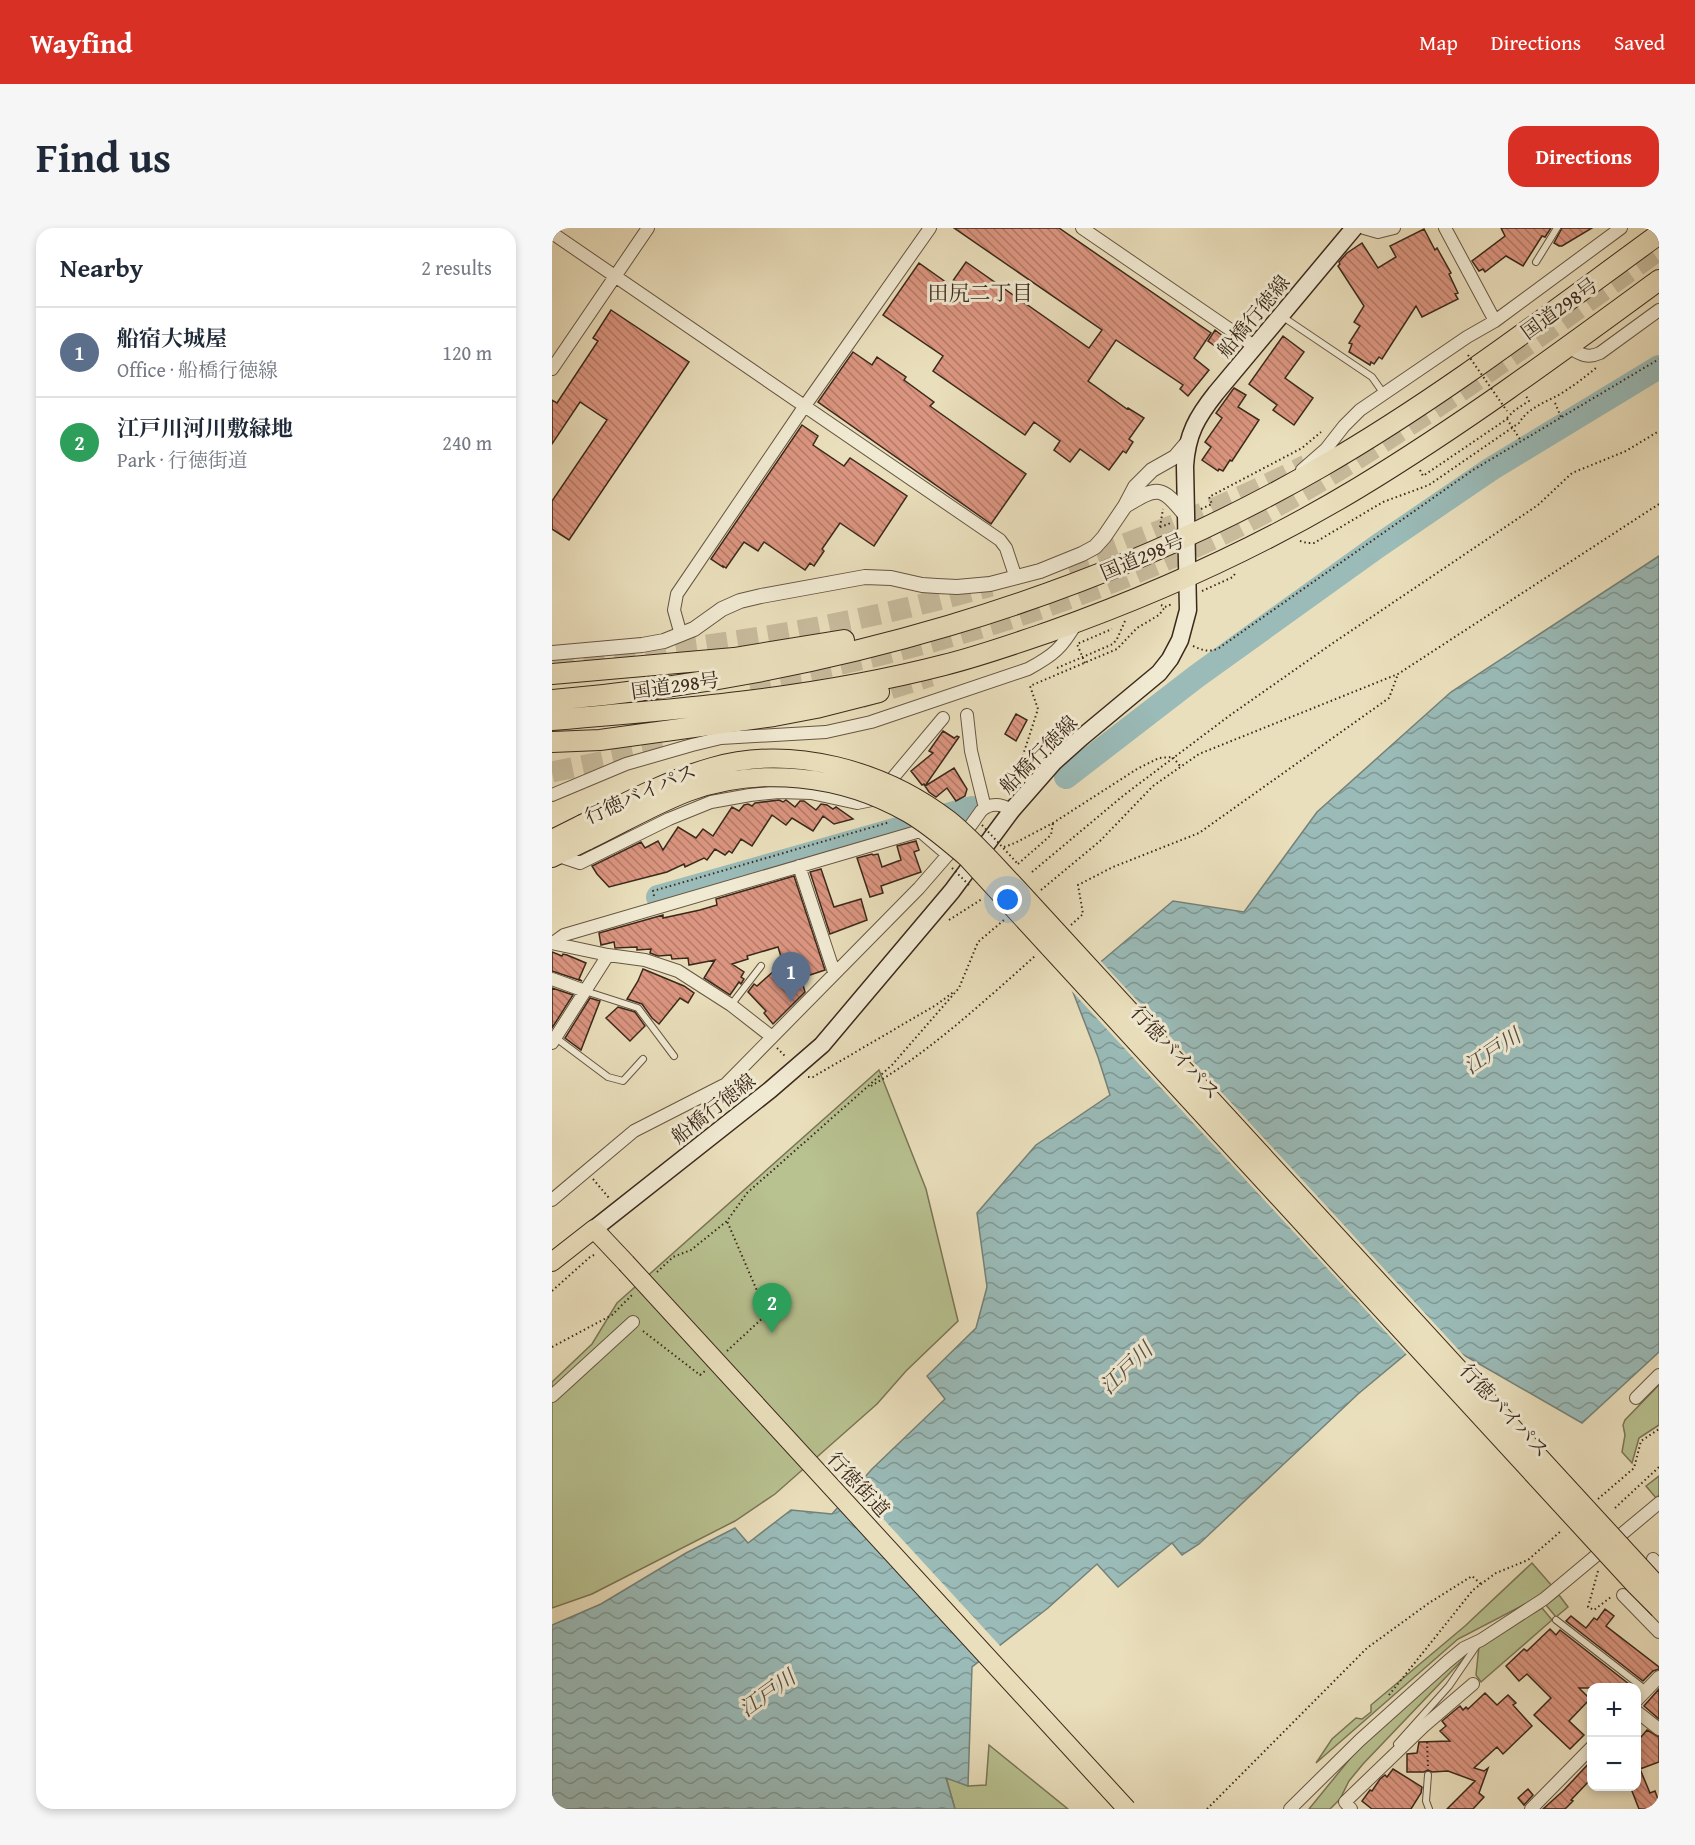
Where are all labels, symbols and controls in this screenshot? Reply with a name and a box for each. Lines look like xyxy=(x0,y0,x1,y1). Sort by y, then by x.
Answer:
text: Wayfind xyxy=(30,22,132,63)
text: Map xyxy=(1419,27,1458,58)
text: Directions xyxy=(1491,27,1581,58)
text: Saved xyxy=(1614,27,1665,58)
text: Find us xyxy=(36,126,171,187)
button: Directions xyxy=(1508,126,1659,187)
text: Nearby xyxy=(60,248,143,287)
text: 2 results xyxy=(421,253,492,282)
street label: 船橋行徳線 xyxy=(1210,268,1296,364)
street label: 国道298号 xyxy=(1515,270,1603,346)
district label: 田尻二丁目 xyxy=(928,277,1033,308)
text: 船宿大城屋 xyxy=(117,322,227,354)
text: 1 xyxy=(74,338,85,367)
text: 120 m xyxy=(442,338,492,367)
text: Office · 船橋行徳線 xyxy=(117,355,278,384)
text: 江戸川河川敷緑地 xyxy=(117,412,293,444)
text: 2 xyxy=(74,428,85,457)
text: 240 m xyxy=(442,428,492,457)
text: Park · 行徳街道 xyxy=(117,445,248,474)
street label: 国道298号 xyxy=(1095,525,1189,587)
street label: 国道298号 xyxy=(629,664,721,706)
street label: 船橋行徳線 xyxy=(992,708,1084,800)
street label: 行徳バイパス xyxy=(579,755,701,831)
your location xyxy=(993,885,1022,914)
pin: 1 xyxy=(772,952,810,1002)
street label: 行徳バイパス xyxy=(1125,998,1227,1106)
water label: 江戸川 xyxy=(1457,1019,1528,1081)
street label: 船橋行徳線 xyxy=(665,1066,761,1150)
pin: 2 xyxy=(752,1284,792,1333)
water label: 江戸川 xyxy=(1093,1334,1161,1401)
street label: 行徳バイパス xyxy=(1454,1356,1556,1464)
street label: 行徳街道 xyxy=(821,1445,897,1523)
water label: 江戸川 xyxy=(732,1661,803,1724)
map controls xyxy=(1587,1683,1641,1791)
button: + xyxy=(1587,1683,1641,1737)
button: − xyxy=(1587,1737,1641,1791)

